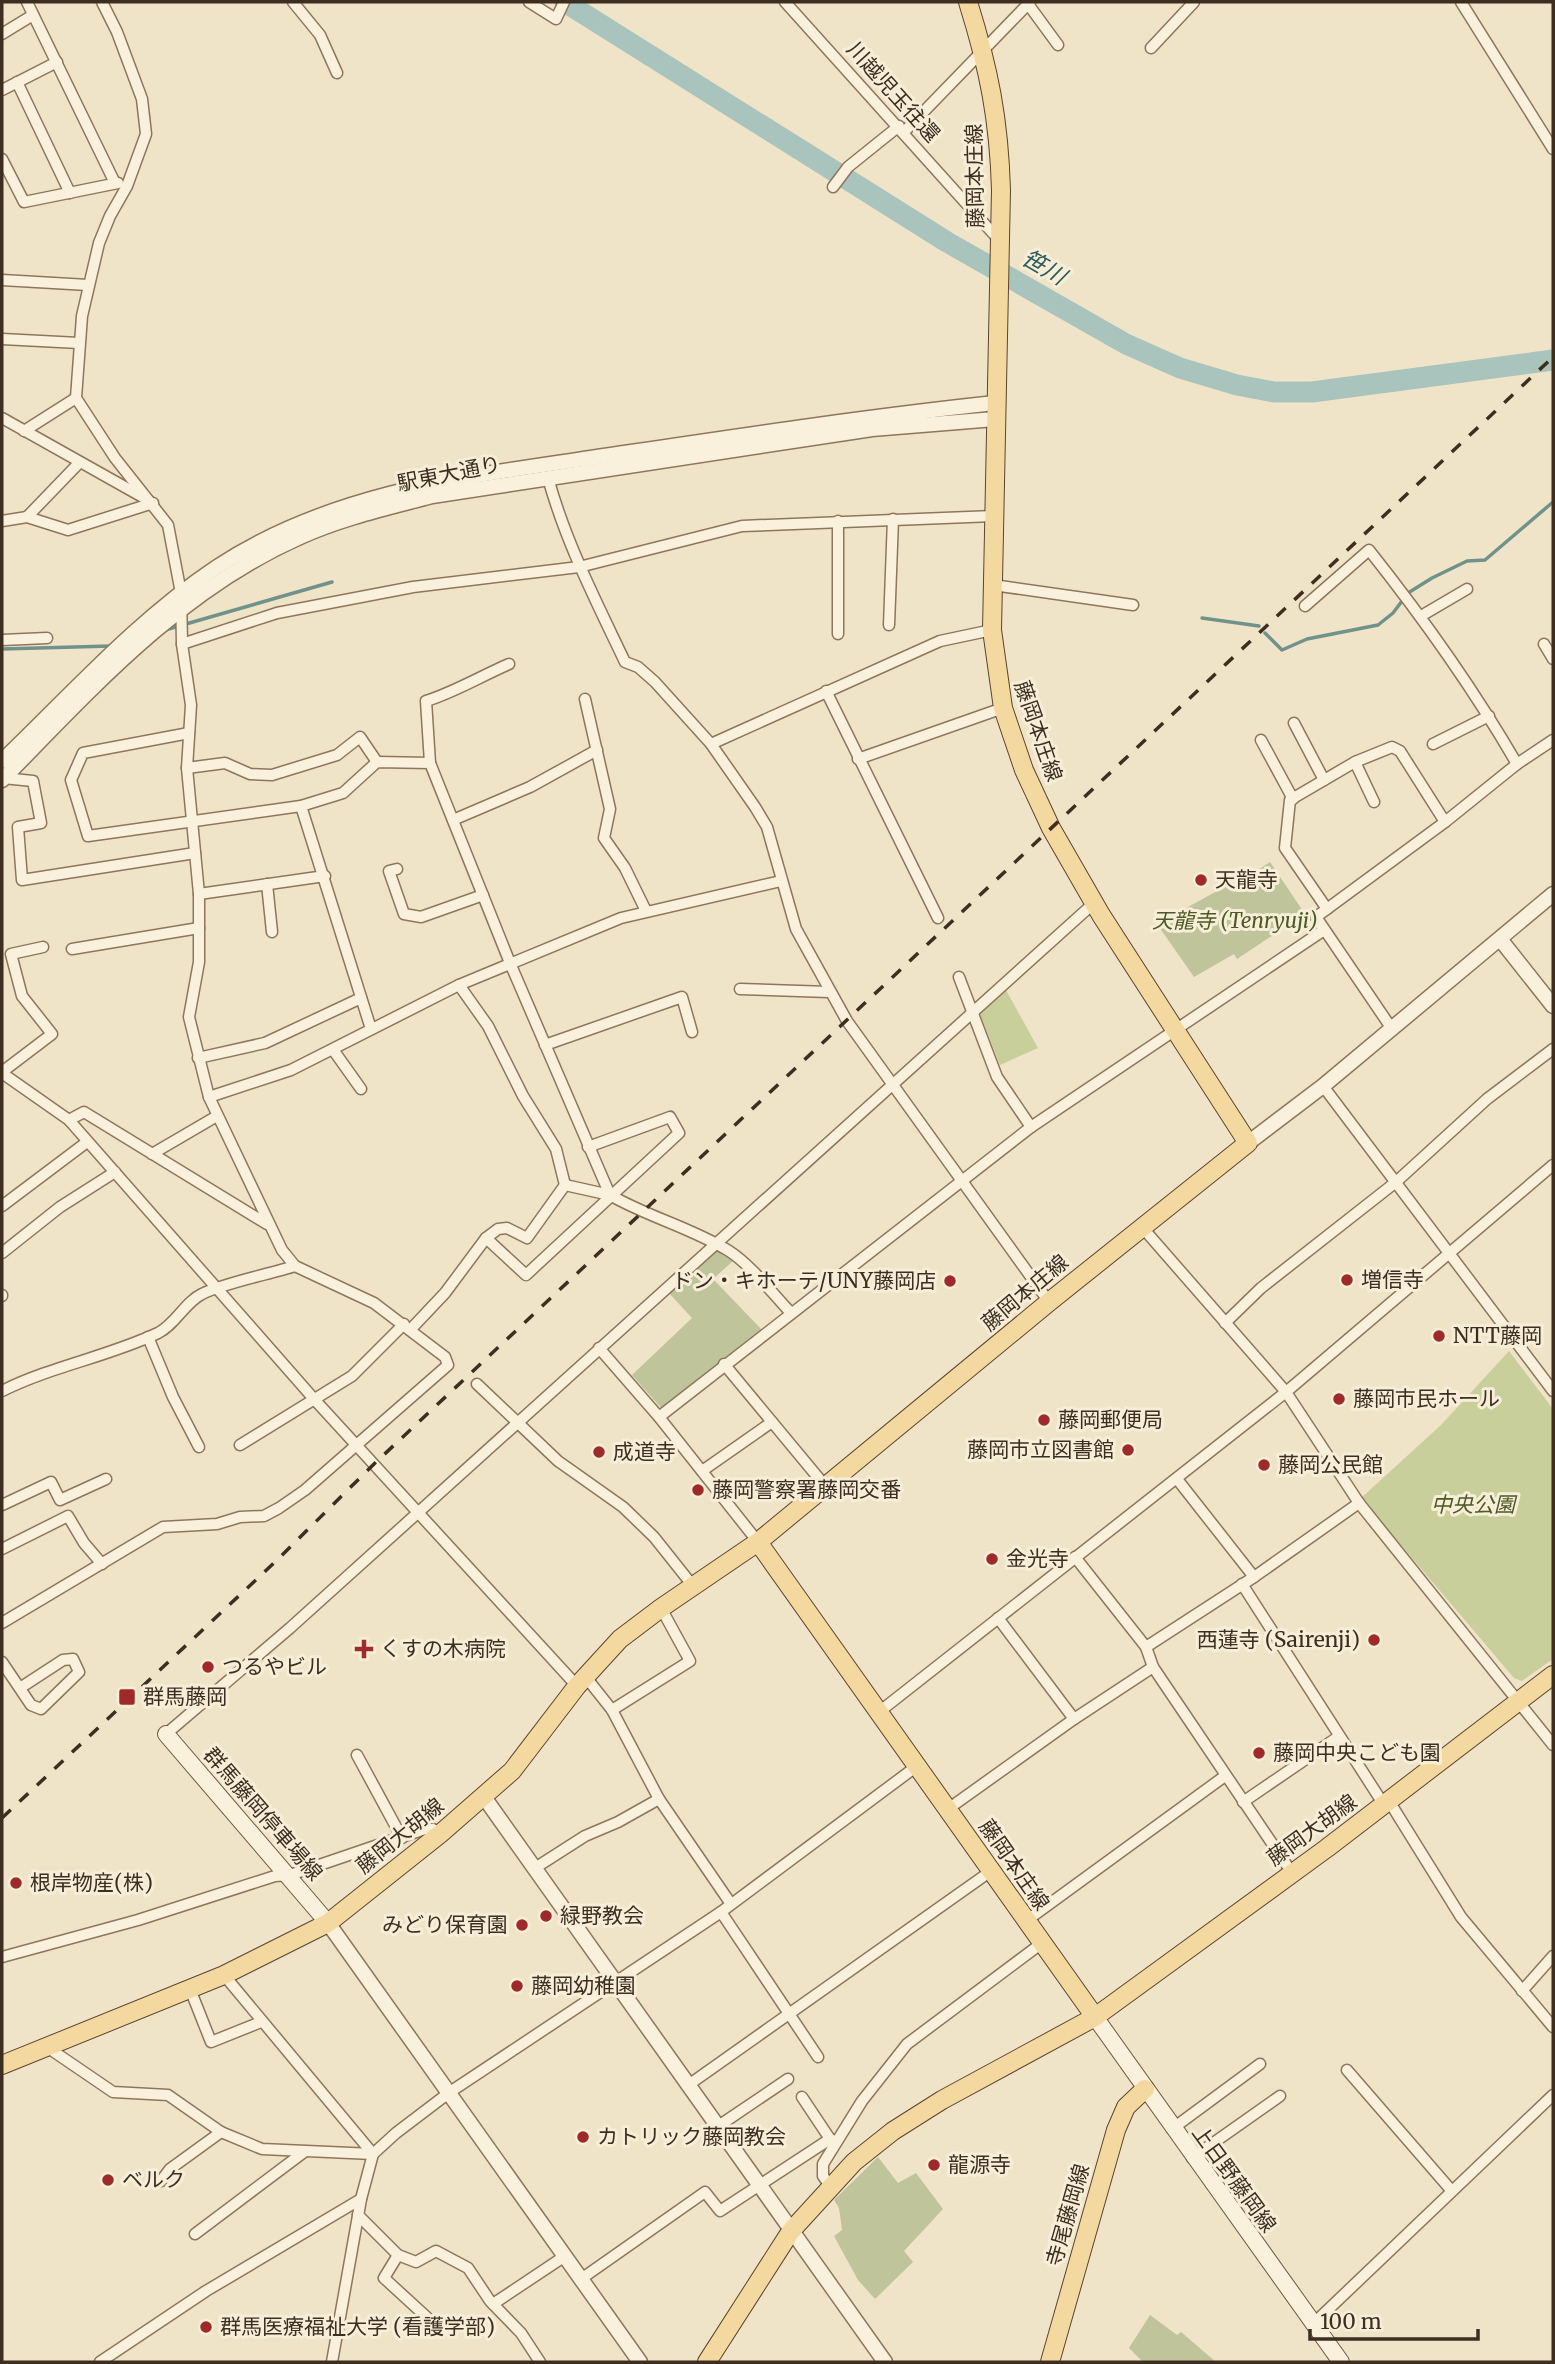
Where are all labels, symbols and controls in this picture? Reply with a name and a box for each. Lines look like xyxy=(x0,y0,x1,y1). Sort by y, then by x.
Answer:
street label: 川越児玉往還 xyxy=(841,36,946,148)
street label: 藤岡本庄線 xyxy=(960,123,989,229)
water label: 笹川 xyxy=(1017,243,1074,292)
street label: 駅東大通り xyxy=(395,450,503,497)
street label: 藤岡本庄線 xyxy=(1009,677,1068,785)
place label: 天龍寺 xyxy=(1215,866,1278,893)
marker: 天龍寺 xyxy=(1193,872,1209,888)
park label: 天龍寺 (Tenryuji) xyxy=(1152,907,1318,934)
street label: 藤岡本庄線 xyxy=(976,1249,1074,1337)
place label: 増信寺 xyxy=(1361,1266,1424,1293)
place label: ドン・キホーテ/UNY藤岡店 xyxy=(672,1267,936,1294)
marker: 増信寺 xyxy=(1339,1272,1355,1288)
marker: ドン・キホーテ/UNY藤岡店 xyxy=(942,1273,958,1289)
place label: NTT藤岡 xyxy=(1453,1322,1542,1349)
marker: NTT藤岡 xyxy=(1431,1328,1447,1344)
place label: 藤岡市民ホール xyxy=(1353,1385,1500,1412)
marker: 藤岡市民ホール xyxy=(1331,1391,1347,1407)
place label: 藤岡郵便局 xyxy=(1058,1406,1163,1433)
marker: 藤岡郵便局 xyxy=(1036,1412,1052,1428)
place label: 藤岡市立図書館 xyxy=(967,1436,1114,1463)
place label: 成道寺 xyxy=(613,1438,676,1465)
marker: 藤岡市立図書館 xyxy=(1120,1442,1136,1458)
marker: 成道寺 xyxy=(591,1444,607,1460)
place label: 藤岡公民館 xyxy=(1278,1451,1383,1478)
marker: 藤岡公民館 xyxy=(1256,1457,1272,1473)
place label: 藤岡警察署藤岡交番 xyxy=(712,1476,901,1503)
marker: 藤岡警察署藤岡交番 xyxy=(690,1482,706,1498)
park label: 中央公園 xyxy=(1431,1491,1518,1518)
place label: 金光寺 xyxy=(1006,1545,1069,1572)
marker: 金光寺 xyxy=(984,1551,1000,1567)
place label: 西蓮寺 (Sairenji) xyxy=(1197,1626,1360,1653)
marker: 西蓮寺 (Sairenji) xyxy=(1366,1632,1382,1648)
place label: くすの木病院 xyxy=(380,1635,506,1662)
marker: くすの木病院 xyxy=(354,1639,374,1659)
place label: つるやビル xyxy=(222,1653,327,1680)
marker: つるやビル xyxy=(200,1659,216,1675)
place label: 群馬藤岡 xyxy=(143,1683,227,1710)
marker: 群馬藤岡 xyxy=(117,1687,137,1707)
place label: 藤岡中央こども園 xyxy=(1273,1739,1441,1766)
street label: 群馬藤岡停車場線 xyxy=(198,1741,329,1886)
marker: 藤岡中央こども園 xyxy=(1251,1745,1267,1761)
street label: 藤岡大胡線 xyxy=(1261,1788,1362,1871)
street label: 藤岡大胡線 xyxy=(350,1792,449,1879)
street label: 藤岡本庄線 xyxy=(973,1814,1056,1915)
place label: 根岸物産(株) xyxy=(30,1869,153,1896)
marker: 根岸物産(株) xyxy=(8,1875,24,1891)
place label: 緑野教会 xyxy=(560,1902,644,1929)
marker: 緑野教会 xyxy=(538,1908,554,1924)
place label: みどり保育園 xyxy=(382,1911,508,1938)
marker: みどり保育園 xyxy=(514,1917,530,1933)
place label: 藤岡幼稚園 xyxy=(531,1972,636,1999)
marker: 藤岡幼稚園 xyxy=(509,1978,525,1994)
street label: 上日野藤岡線 xyxy=(1186,2120,1282,2238)
place label: カトリック藤岡教会 xyxy=(597,2123,786,2150)
marker: カトリック藤岡教会 xyxy=(575,2129,591,2145)
place label: 龍源寺 xyxy=(948,2151,1011,2178)
marker: 龍源寺 xyxy=(926,2157,942,2173)
street label: 寺尾藤岡線 xyxy=(1040,2161,1095,2269)
place label: ベルク xyxy=(122,2166,185,2193)
marker: ベルク xyxy=(100,2172,116,2188)
scale bar xyxy=(1310,2298,1478,2342)
text: 100 m xyxy=(1320,2308,1382,2335)
place label: 群馬医療福祉大学 (看護学部) xyxy=(220,2313,495,2340)
marker: 群馬医療福祉大学 (看護学部) xyxy=(198,2319,214,2335)

